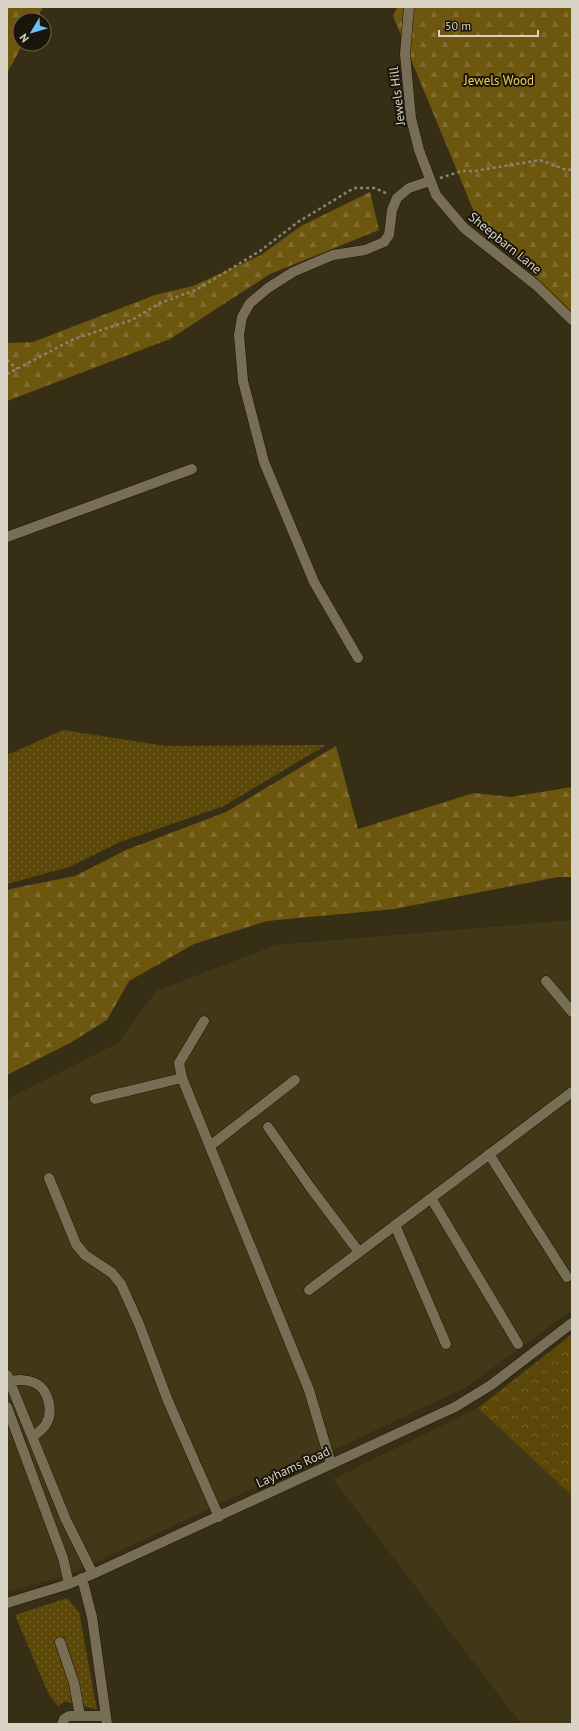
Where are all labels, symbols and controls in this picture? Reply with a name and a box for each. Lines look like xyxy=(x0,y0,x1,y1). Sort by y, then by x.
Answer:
north arrow xyxy=(12,12,52,52)
scale bar xyxy=(439,12,538,38)
text: 50 m xyxy=(445,18,471,33)
text: N xyxy=(16,31,32,45)
street label: Jewels Hill xyxy=(385,66,409,127)
park label: Jewels Wood xyxy=(463,72,534,89)
street label: Sheepbarn Lane xyxy=(465,208,545,278)
street label: Layhams Road xyxy=(253,1442,333,1492)

